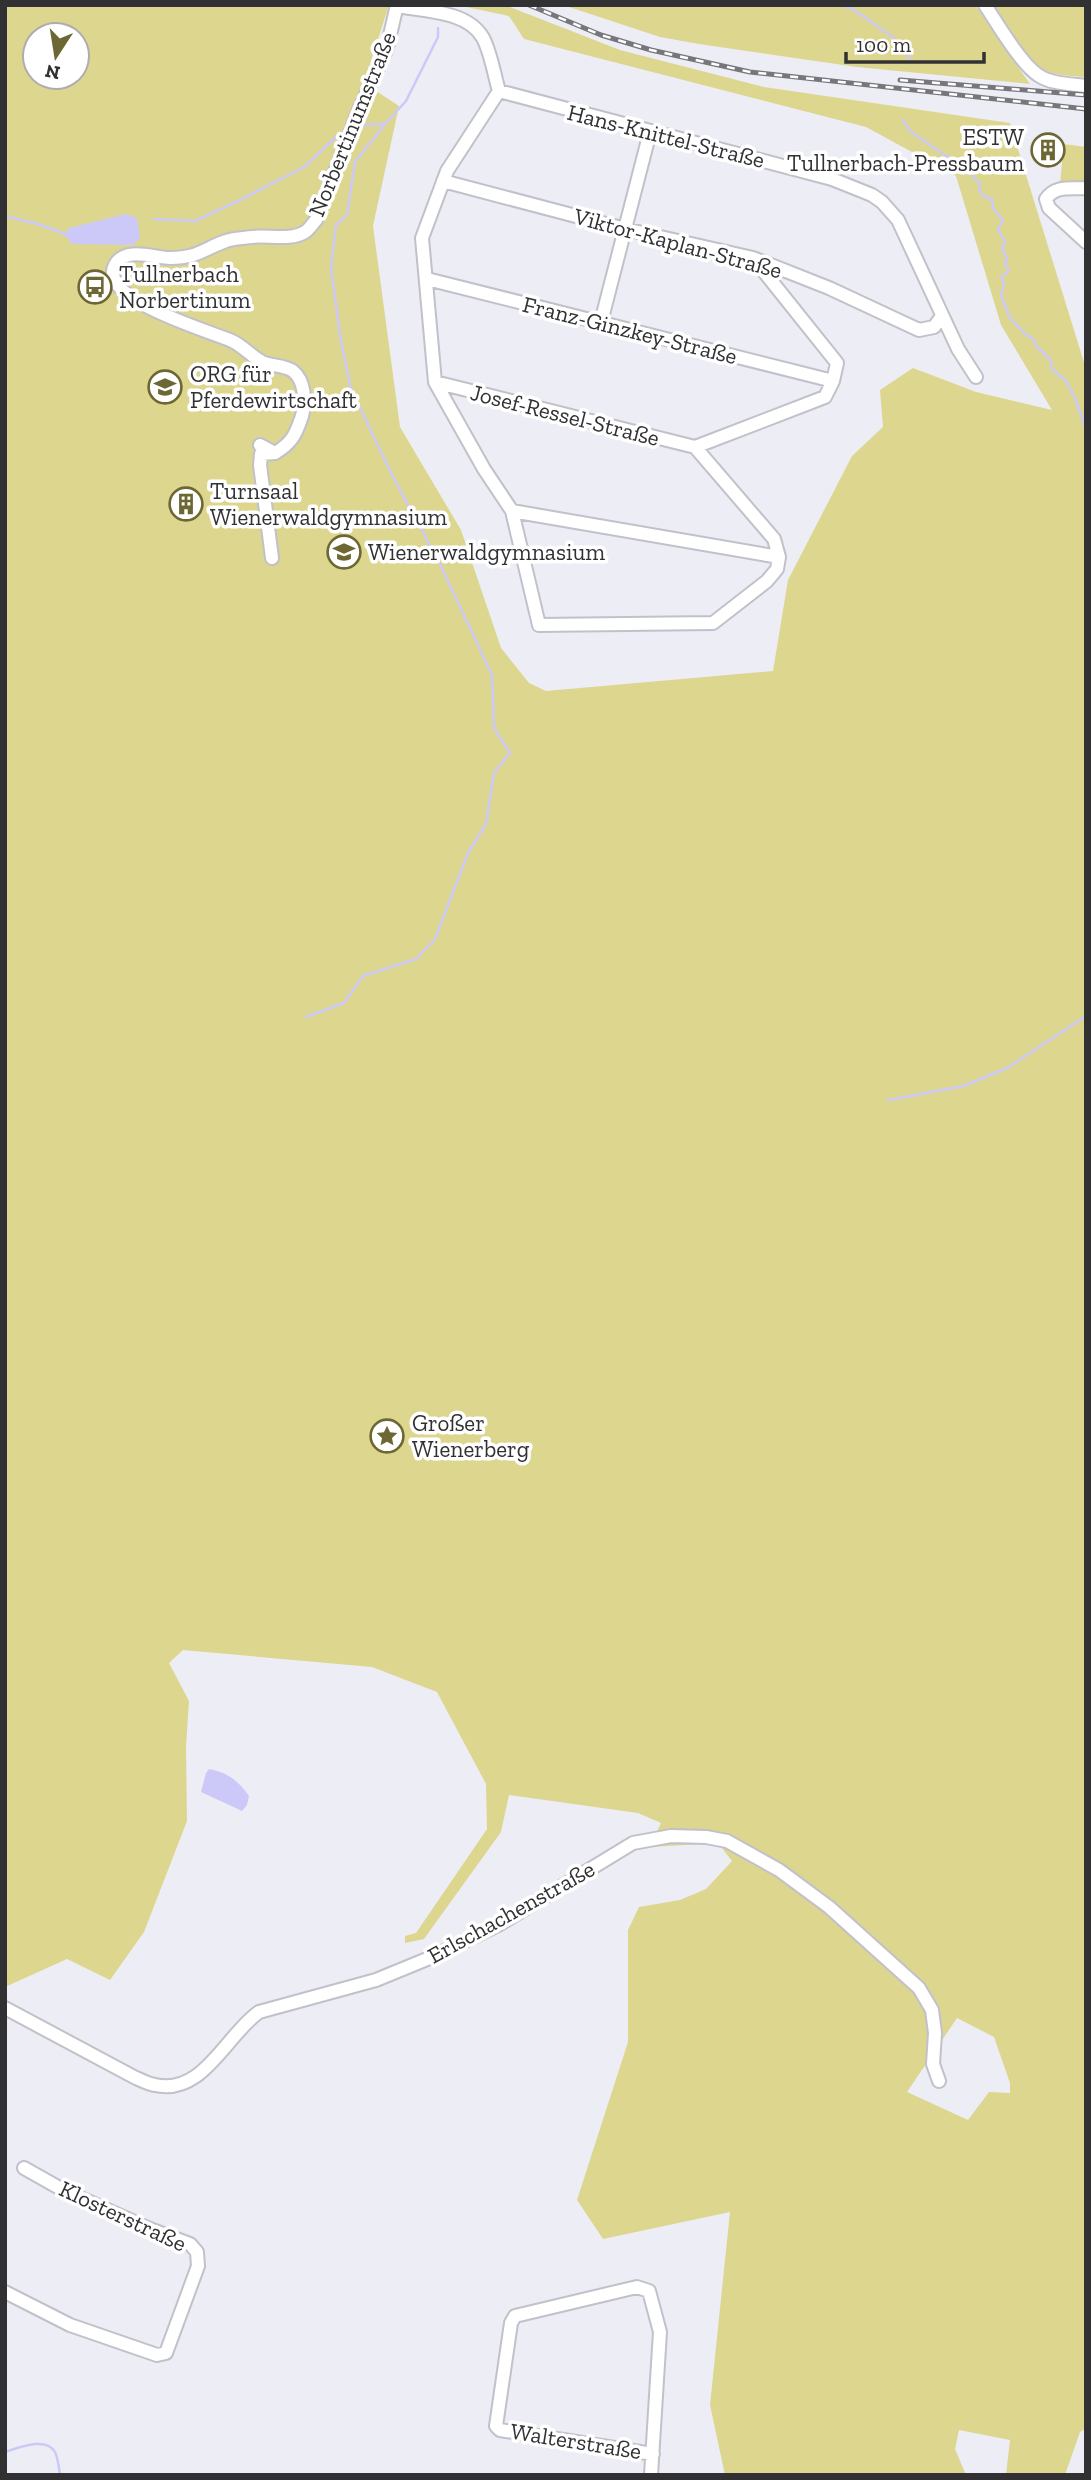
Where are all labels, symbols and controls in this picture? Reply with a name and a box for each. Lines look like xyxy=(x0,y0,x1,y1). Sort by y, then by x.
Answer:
north arrow xyxy=(21,21,91,91)
scale bar xyxy=(846,21,984,65)
street label: Norbertinumstraße xyxy=(302,28,402,220)
text: 100 m xyxy=(856,32,911,57)
text: N xyxy=(43,59,62,85)
street label: Hans-Knittel-Straße xyxy=(564,98,768,174)
place label: ESTW Tullnerbach-Pressbaum xyxy=(787,123,1025,177)
building icon: ESTW Tullnerbach-Pressbaum xyxy=(1029,131,1067,169)
street label: Viktor-Kaplan-Straße xyxy=(570,201,785,284)
place label: Tullnerbach Norbertinum xyxy=(119,260,251,314)
bus stop icon: Tullnerbach Norbertinum xyxy=(76,268,114,306)
street label: Franz-Ginzkey-Straße xyxy=(520,290,740,370)
place label: ORG für Pferdewirtschaft xyxy=(190,360,357,414)
school or university icon: ORG für Pferdewirtschaft xyxy=(146,368,184,406)
street label: Josef-Ressel-Straße xyxy=(468,378,662,452)
place label: Turnsaal Wienerwaldgymnasium xyxy=(210,477,447,531)
building icon: Turnsaal Wienerwaldgymnasium xyxy=(167,485,205,523)
school or university icon: Wienerwaldgymnasium xyxy=(325,533,363,571)
place label: Wienerwaldgymnasium xyxy=(368,538,605,566)
place label: Großer Wienerberg xyxy=(412,1409,530,1463)
place icon: Großer Wienerberg xyxy=(368,1417,406,1455)
street label: Erlschachenstraße xyxy=(423,1855,599,1969)
street label: Klosterstraße xyxy=(55,2174,191,2258)
street label: Walterstraße xyxy=(509,2417,643,2465)

